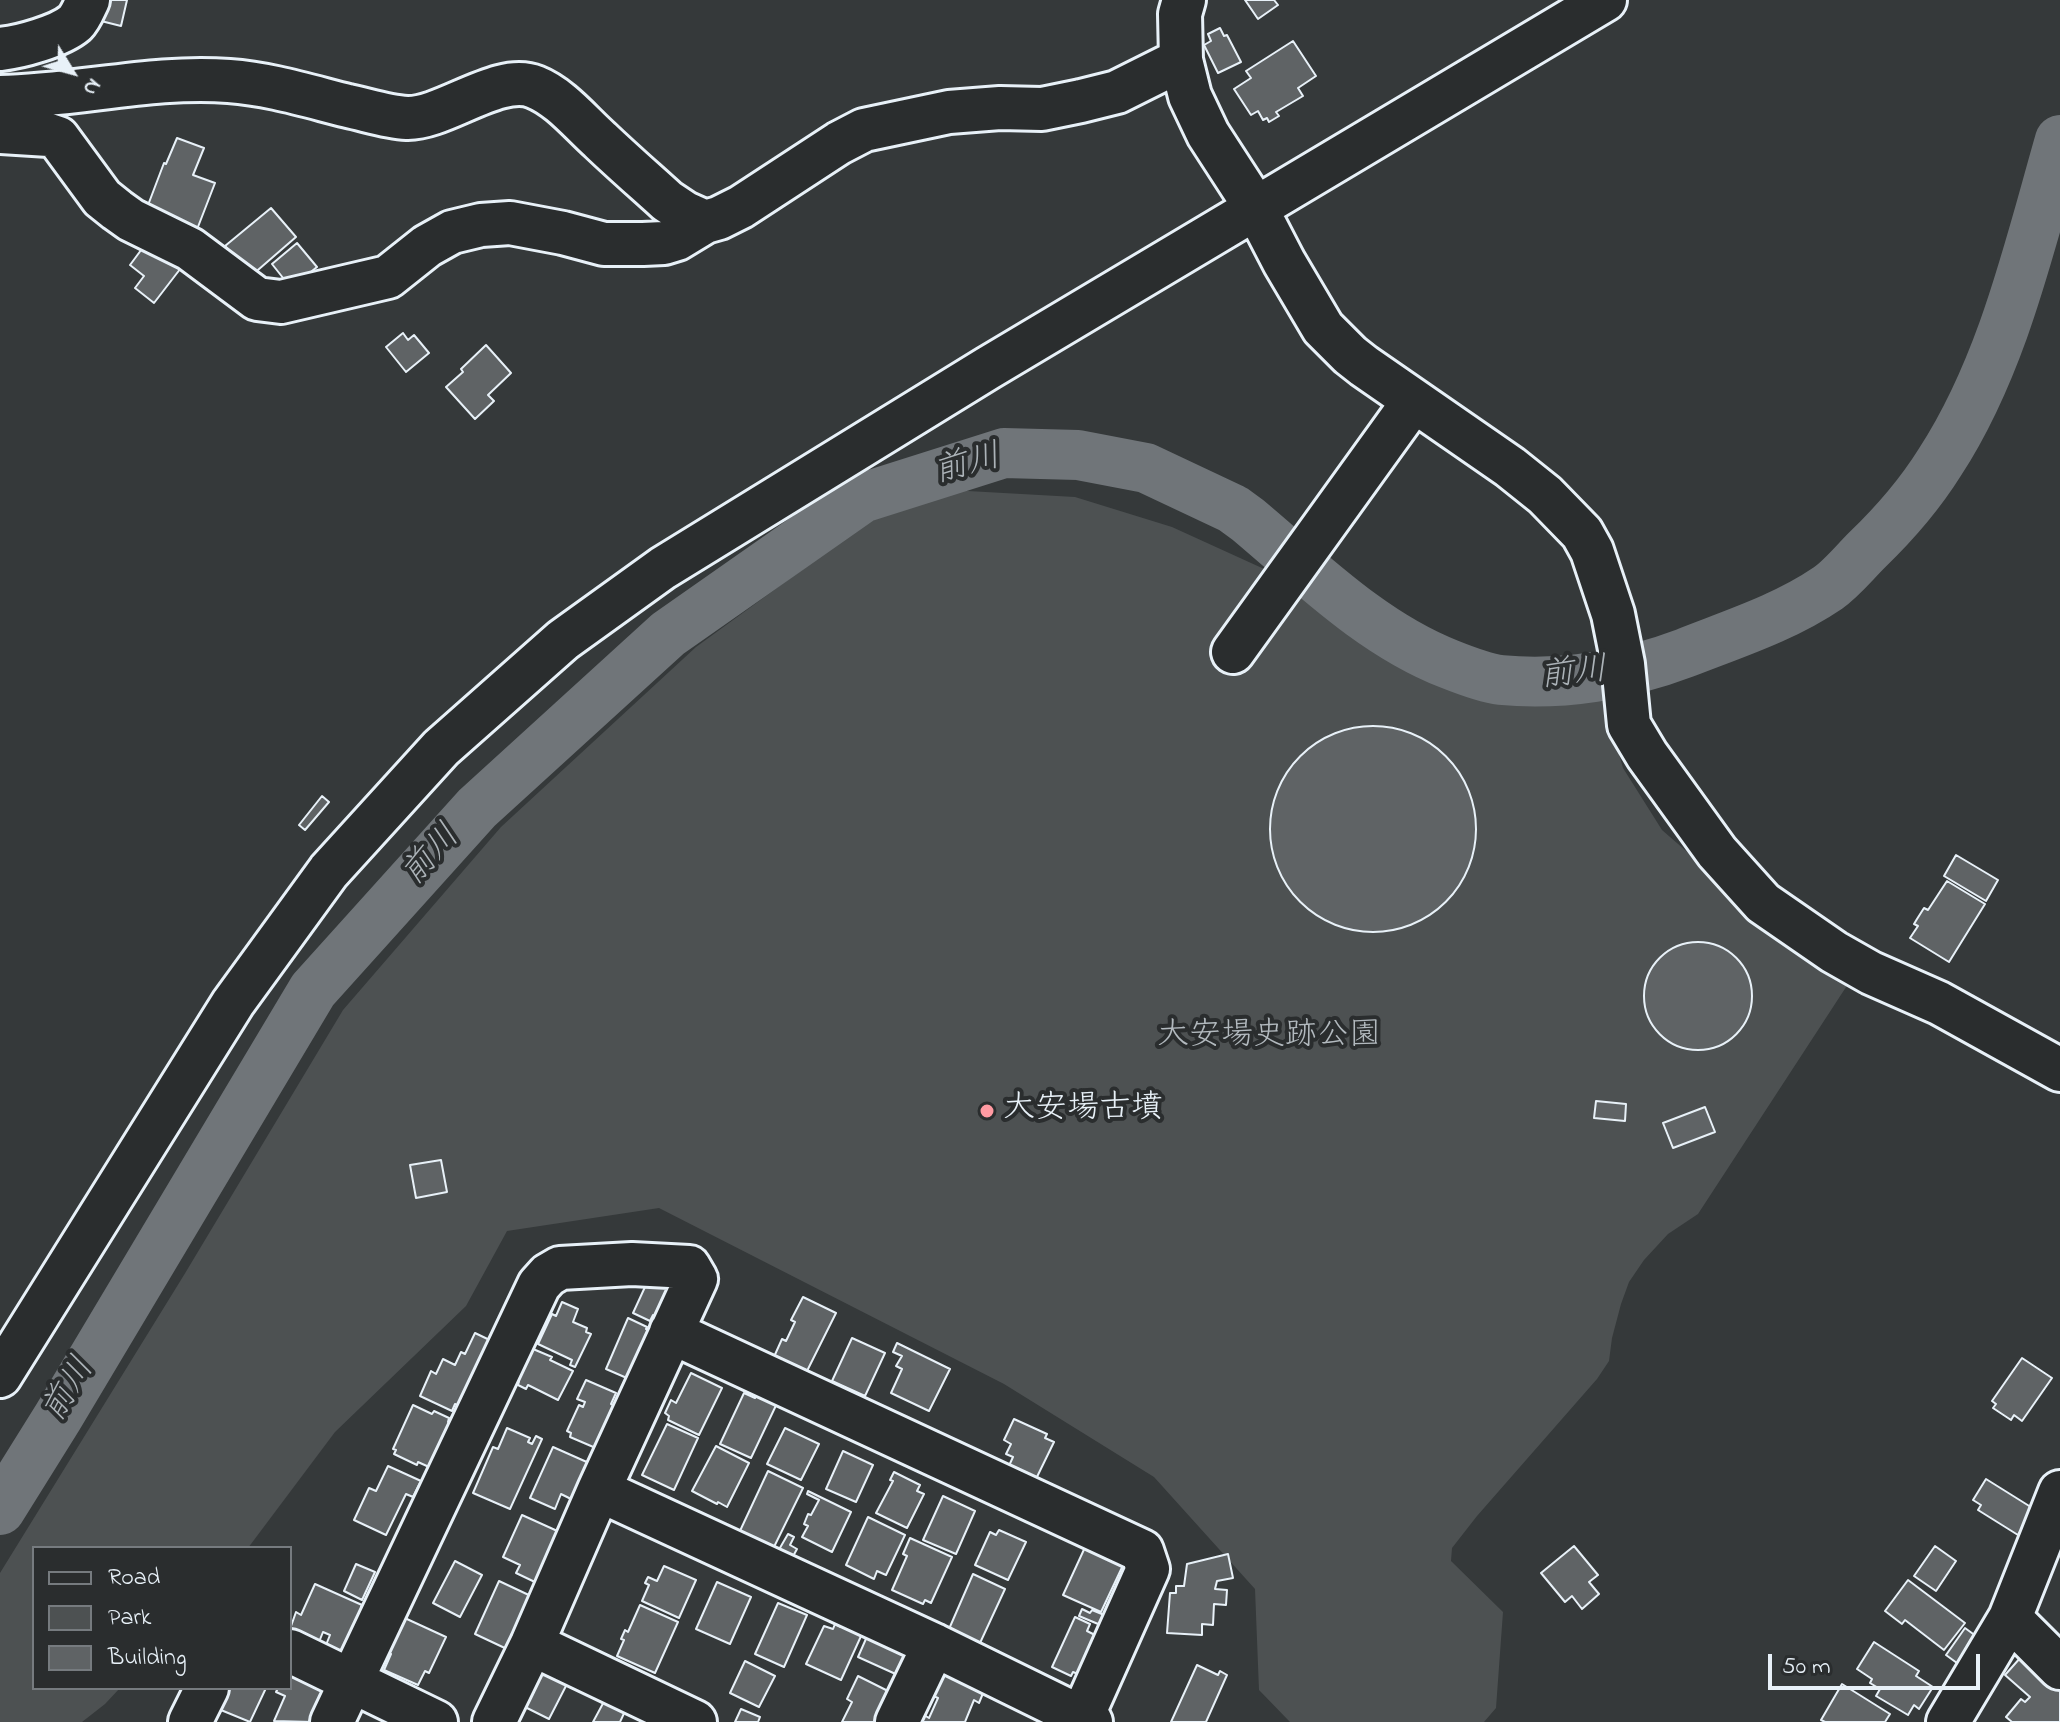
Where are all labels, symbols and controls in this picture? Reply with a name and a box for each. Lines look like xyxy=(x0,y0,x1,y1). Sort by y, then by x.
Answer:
north arrow xyxy=(32,32,112,112)
text: N xyxy=(74,71,108,102)
water label: 前川 xyxy=(930,438,1006,496)
water label: 前川 xyxy=(1538,652,1610,700)
water label: 前川 xyxy=(395,818,471,896)
park label: 大安場史跡公園 xyxy=(1157,1019,1381,1057)
place label: 大安場古墳 xyxy=(1003,1092,1163,1130)
marker: 大安場古墳 xyxy=(978,1102,996,1120)
water label: 前川 xyxy=(36,1351,106,1431)
legend xyxy=(32,1546,292,1690)
text: Road xyxy=(108,1561,160,1596)
text: Park xyxy=(108,1601,151,1636)
scale bar xyxy=(1772,1638,1984,1688)
text: Building xyxy=(108,1641,187,1676)
text: 50 m xyxy=(1782,1650,1831,1685)

